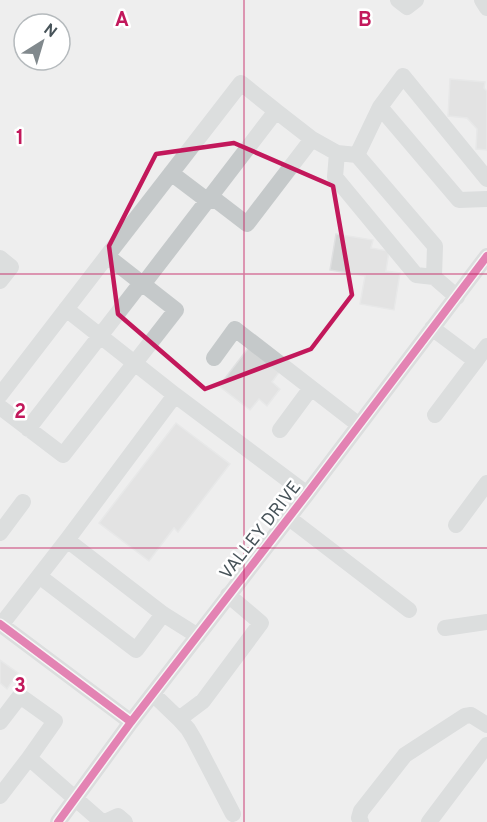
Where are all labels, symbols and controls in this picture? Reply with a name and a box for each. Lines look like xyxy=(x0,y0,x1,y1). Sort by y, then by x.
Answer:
text: A xyxy=(115,8,129,34)
text: B xyxy=(358,8,372,34)
north arrow xyxy=(12,12,72,72)
text: N xyxy=(39,20,60,43)
text: 1 xyxy=(16,126,24,152)
text: 2 xyxy=(14,400,26,426)
street label: VALLEY DRIVE xyxy=(215,477,307,585)
text: 3 xyxy=(14,674,26,700)

